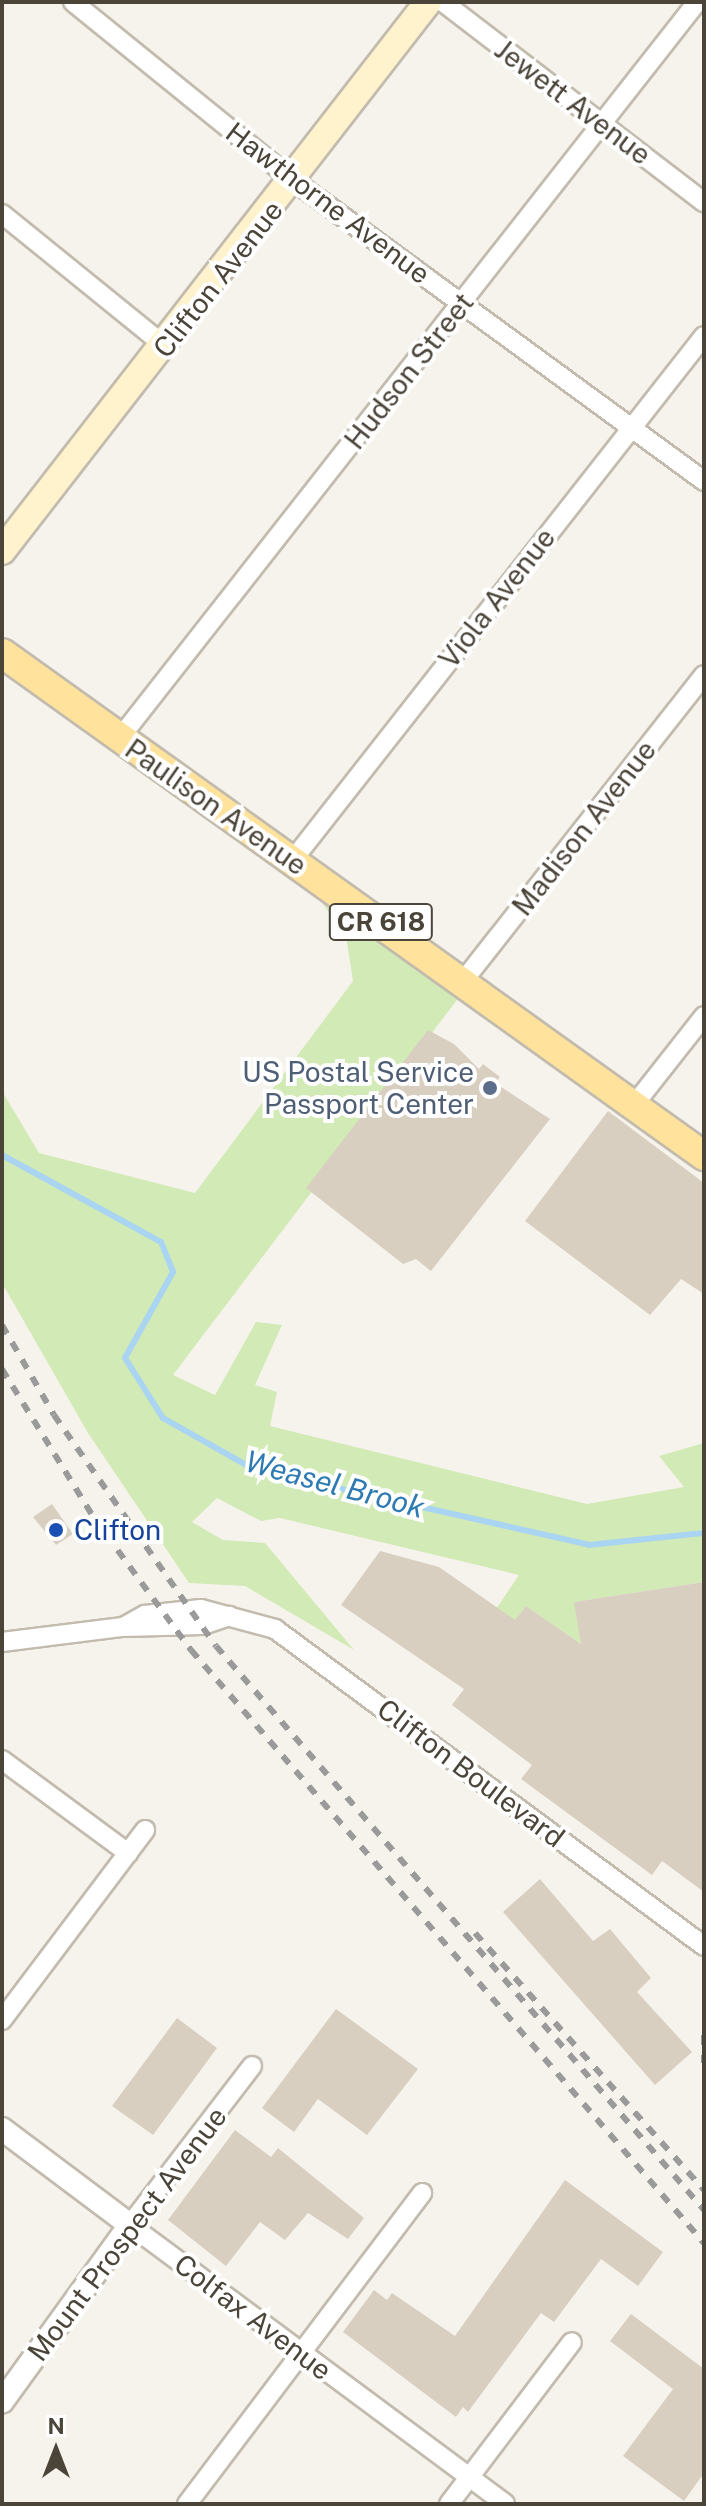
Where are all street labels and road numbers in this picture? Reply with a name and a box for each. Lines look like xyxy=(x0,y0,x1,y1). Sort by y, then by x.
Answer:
street label: Jewett Avenue xyxy=(488,32,658,172)
street label: Hawthorne Avenue xyxy=(219,115,437,291)
street label: Clifton Avenue xyxy=(146,194,290,364)
street label: Hudson Street xyxy=(338,286,480,456)
street label: Viola Avenue xyxy=(432,521,562,675)
street label: Paulison Avenue xyxy=(119,732,313,882)
street label: Madison Avenue xyxy=(505,734,663,922)
road number: CR 618 xyxy=(327,900,435,944)
street label: Clifton Boulevard xyxy=(371,1692,571,1854)
street label: Mount Prospect Avenue xyxy=(20,2100,234,2368)
street label: Colfax Avenue xyxy=(168,2247,338,2387)

